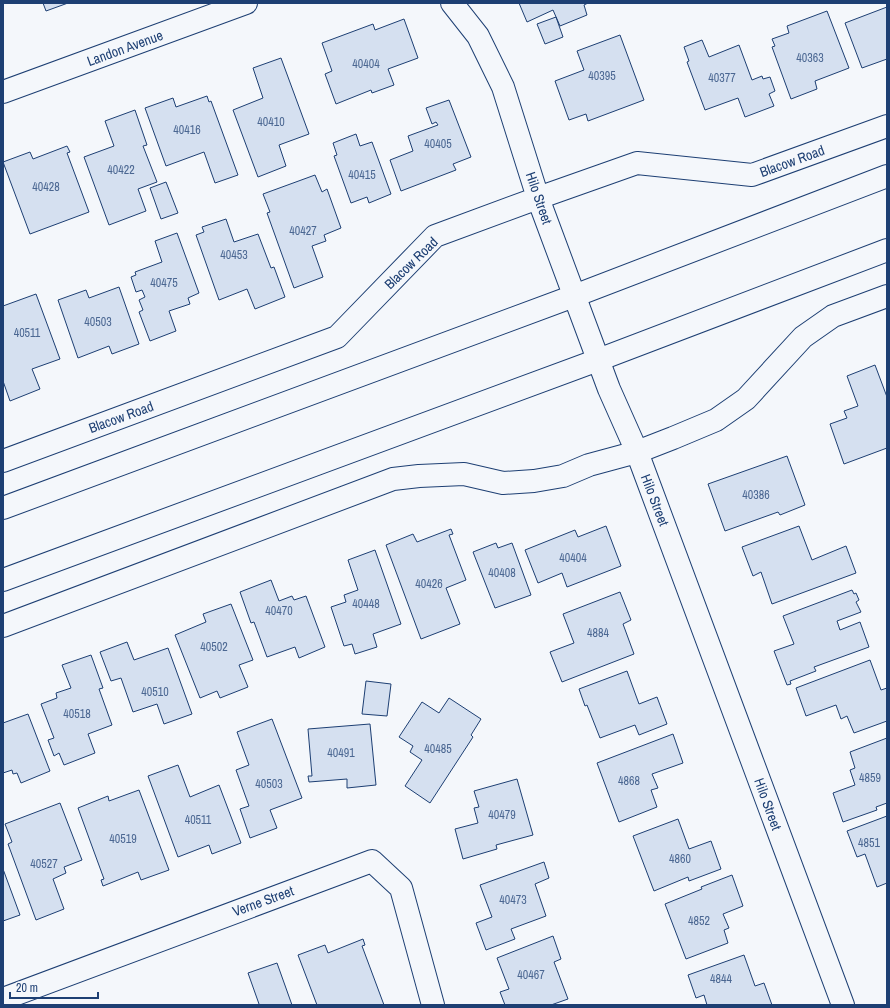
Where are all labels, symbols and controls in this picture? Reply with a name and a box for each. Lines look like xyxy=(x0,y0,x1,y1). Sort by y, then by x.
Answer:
street label: Landon Avenue xyxy=(85,26,165,70)
house number: 40363 xyxy=(796,50,824,66)
house number: 40404 xyxy=(352,56,380,72)
house number: 40395 xyxy=(588,68,616,84)
house number: 40377 xyxy=(708,70,736,86)
house number: 40410 xyxy=(257,114,285,130)
house number: 40416 xyxy=(173,122,201,138)
house number: 40405 xyxy=(424,136,452,152)
street label: Blacow Road xyxy=(757,141,827,181)
house number: 40422 xyxy=(107,162,135,178)
house number: 40415 xyxy=(348,167,376,183)
street label: Hilo Street xyxy=(522,169,556,227)
house number: 40428 xyxy=(32,179,60,195)
house number: 40427 xyxy=(289,223,317,239)
street label: Blacow Road xyxy=(380,233,442,293)
house number: 40453 xyxy=(220,247,248,263)
house number: 40475 xyxy=(150,275,178,291)
house number: 40503 xyxy=(84,314,112,330)
house number: 40511 xyxy=(14,325,41,341)
street label: Blacow Road xyxy=(86,397,156,437)
street label: Hilo Street xyxy=(637,471,673,529)
house number: 40386 xyxy=(742,487,770,503)
house number: 40404 xyxy=(559,550,587,566)
house number: 40408 xyxy=(488,565,516,581)
house number: 40426 xyxy=(415,576,443,592)
house number: 40448 xyxy=(352,596,380,612)
house number: 40470 xyxy=(265,603,293,619)
house number: 4884 xyxy=(587,625,609,641)
house number: 40502 xyxy=(200,639,228,655)
house number: 40510 xyxy=(141,684,169,700)
house number: 40518 xyxy=(63,706,91,722)
house number: 40485 xyxy=(424,741,452,757)
house number: 40491 xyxy=(327,745,355,761)
house number: 4859 xyxy=(859,770,881,786)
house number: 4868 xyxy=(618,773,640,789)
street label: Hilo Street xyxy=(750,775,786,833)
house number: 40503 xyxy=(255,776,283,792)
house number: 40479 xyxy=(488,807,516,823)
house number: 40511 xyxy=(185,812,212,828)
house number: 40519 xyxy=(109,831,137,847)
house number: 4851 xyxy=(858,835,880,851)
house number: 4860 xyxy=(669,851,691,867)
house number: 40527 xyxy=(30,856,58,872)
street label: Verne Street xyxy=(230,882,296,920)
house number: 40473 xyxy=(499,892,527,908)
house number: 4852 xyxy=(688,913,710,929)
house number: 40467 xyxy=(517,967,545,983)
house number: 4844 xyxy=(710,971,732,987)
scale bar xyxy=(10,974,98,1000)
text: 20 m xyxy=(16,980,38,996)

